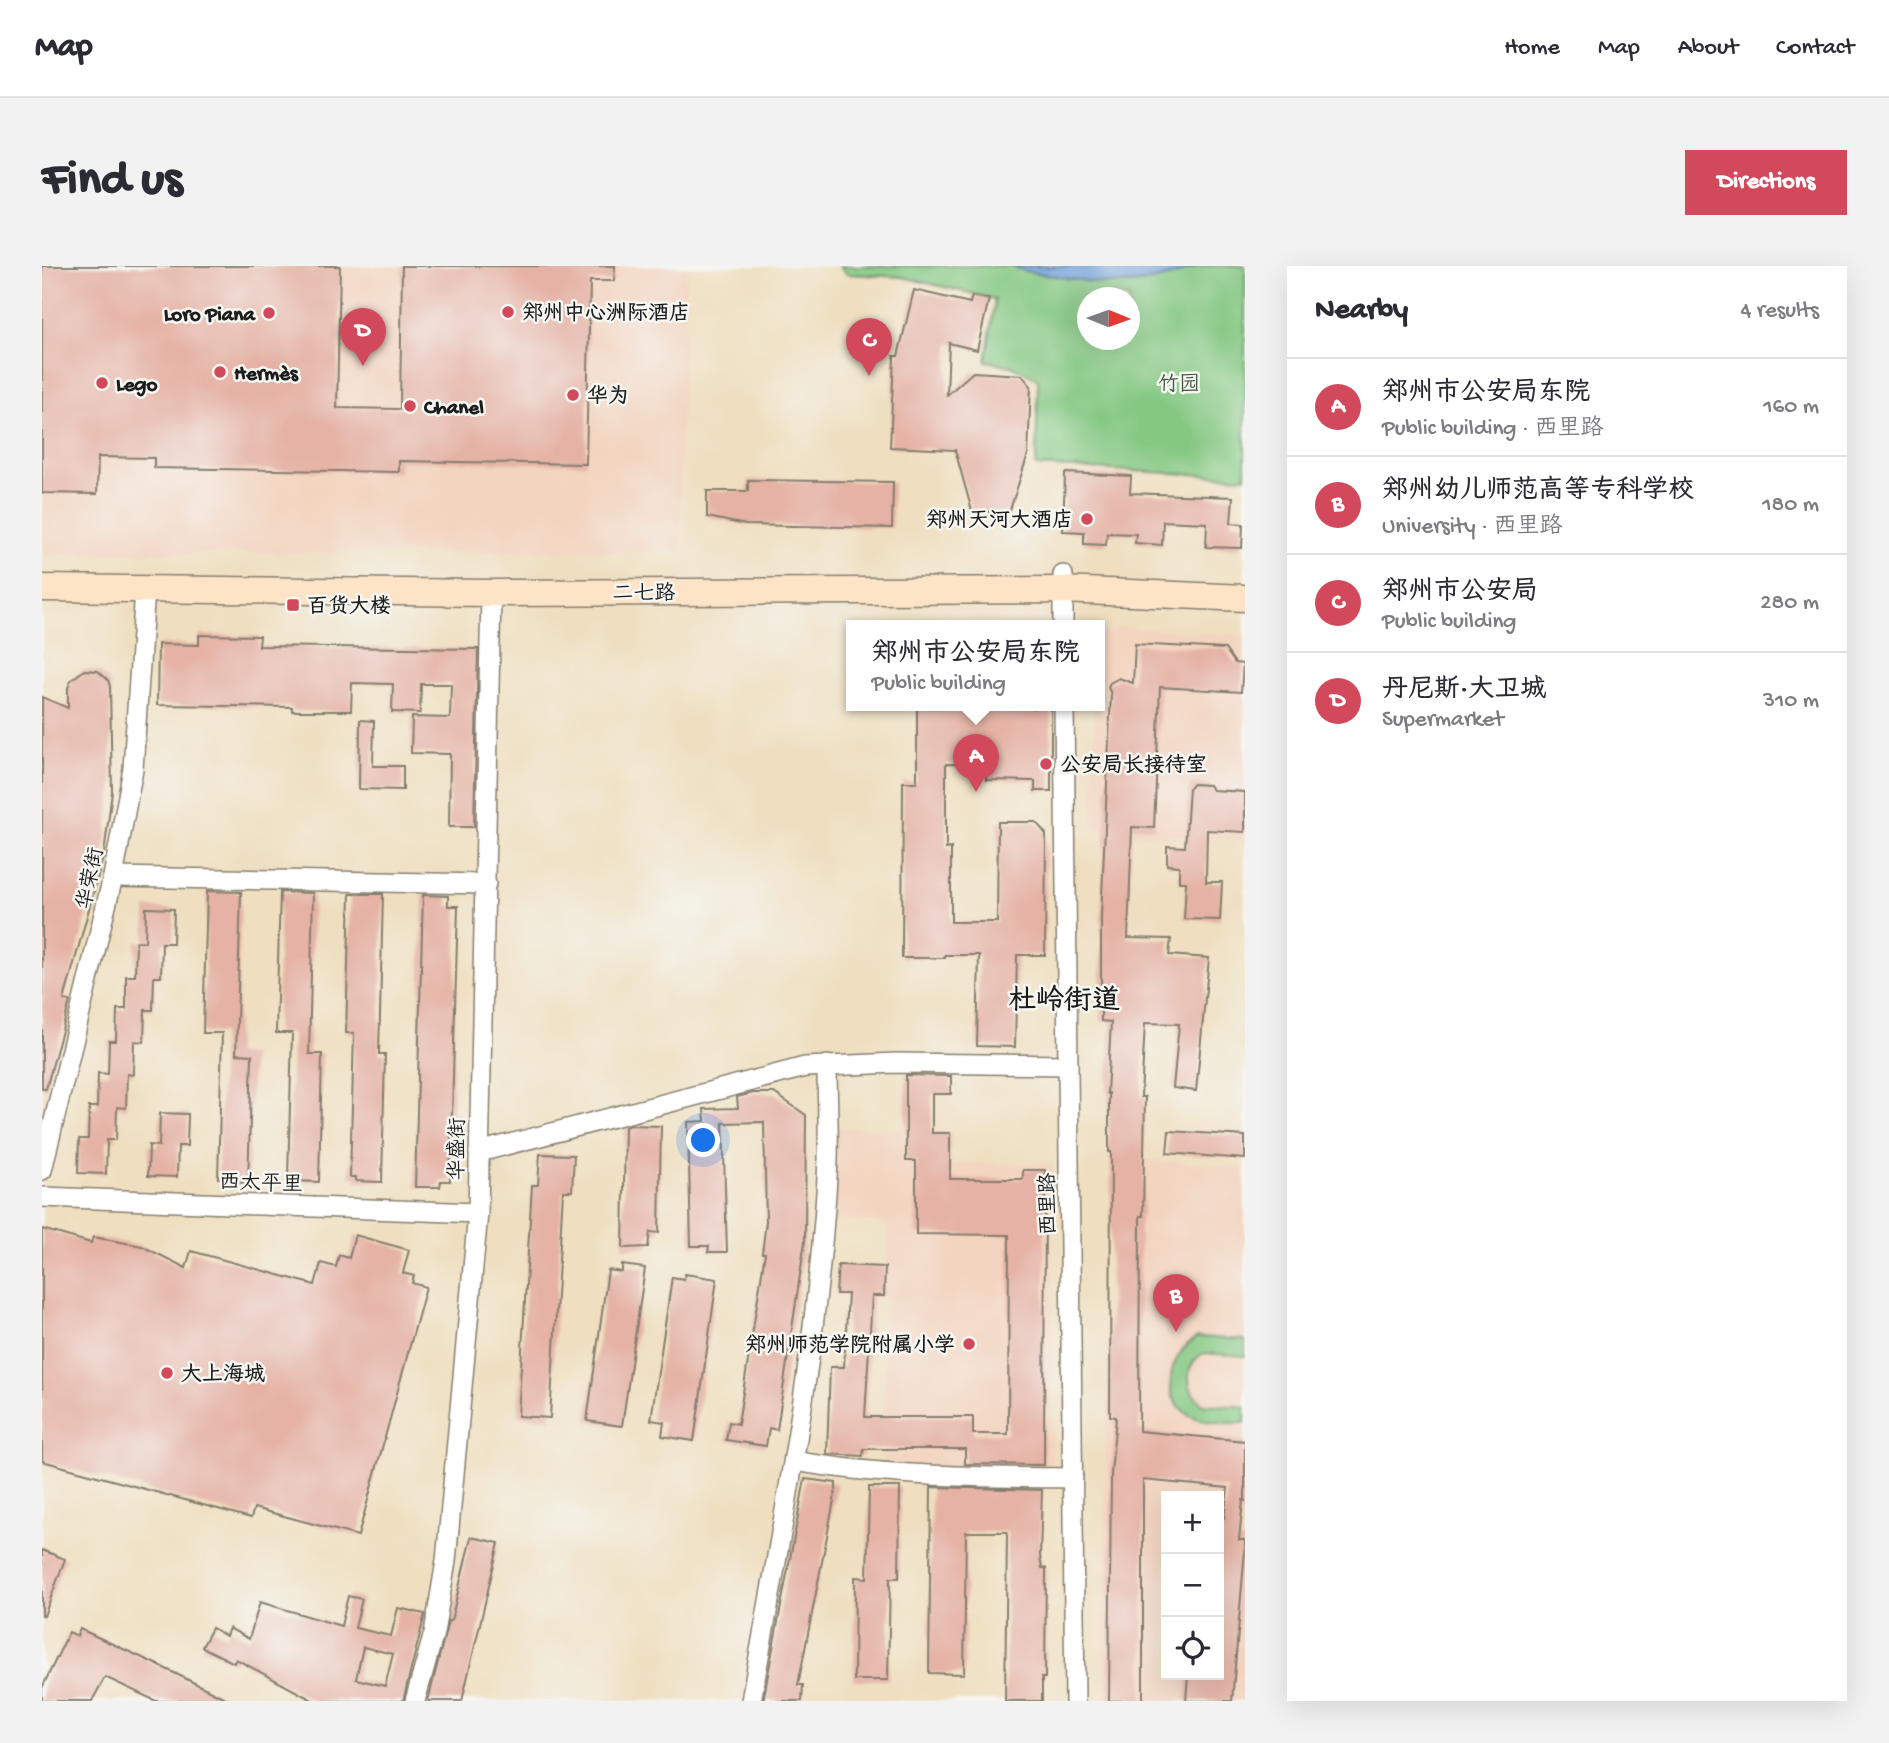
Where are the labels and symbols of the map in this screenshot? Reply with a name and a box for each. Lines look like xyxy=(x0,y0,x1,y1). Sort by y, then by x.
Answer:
north arrow xyxy=(1077,287,1140,350)
place label: 郑州中心洲际酒店 xyxy=(522,301,690,328)
place label: Loro Piana xyxy=(164,304,256,329)
marker: 郑州中心洲际酒店 xyxy=(500,304,516,320)
marker: Loro Piana xyxy=(261,305,277,321)
pin: D xyxy=(340,308,386,366)
pin: C xyxy=(846,318,892,376)
place label: Hermès xyxy=(234,363,299,388)
marker: Hermès xyxy=(212,364,228,380)
park label: 竹园 xyxy=(1158,373,1200,399)
place label: Lego xyxy=(116,374,157,399)
marker: Lego xyxy=(94,375,110,391)
place label: 华为 xyxy=(587,384,629,411)
marker: 华为 xyxy=(565,387,581,403)
place label: Chanel xyxy=(423,397,484,422)
marker: Chanel xyxy=(402,398,418,414)
place label: 郑州天河大酒店 xyxy=(926,508,1073,535)
marker: 郑州天河大酒店 xyxy=(1079,511,1095,527)
street label: 二七路 xyxy=(613,581,676,608)
place label: 百货大楼 xyxy=(307,594,391,621)
marker: 百货大楼 xyxy=(285,597,301,613)
pin: A xyxy=(953,734,999,792)
place label: 公安局长接待室 xyxy=(1060,753,1207,780)
marker: 公安局长接待室 xyxy=(1038,756,1054,772)
street label: 华荣街 xyxy=(72,845,111,912)
district label: 杜岭街道 xyxy=(1008,984,1120,1019)
street label: 华盛街 xyxy=(444,1117,473,1181)
your location xyxy=(686,1123,720,1157)
street label: 西太平里 xyxy=(218,1171,303,1199)
street label: 西里路 xyxy=(1035,1172,1064,1236)
pin: B xyxy=(1153,1274,1199,1332)
place label: 郑州师范学院附属小学 xyxy=(745,1333,955,1360)
marker: 郑州师范学院附属小学 xyxy=(961,1336,977,1352)
place label: 大上海城 xyxy=(181,1362,265,1389)
marker: 大上海城 xyxy=(159,1365,175,1381)

